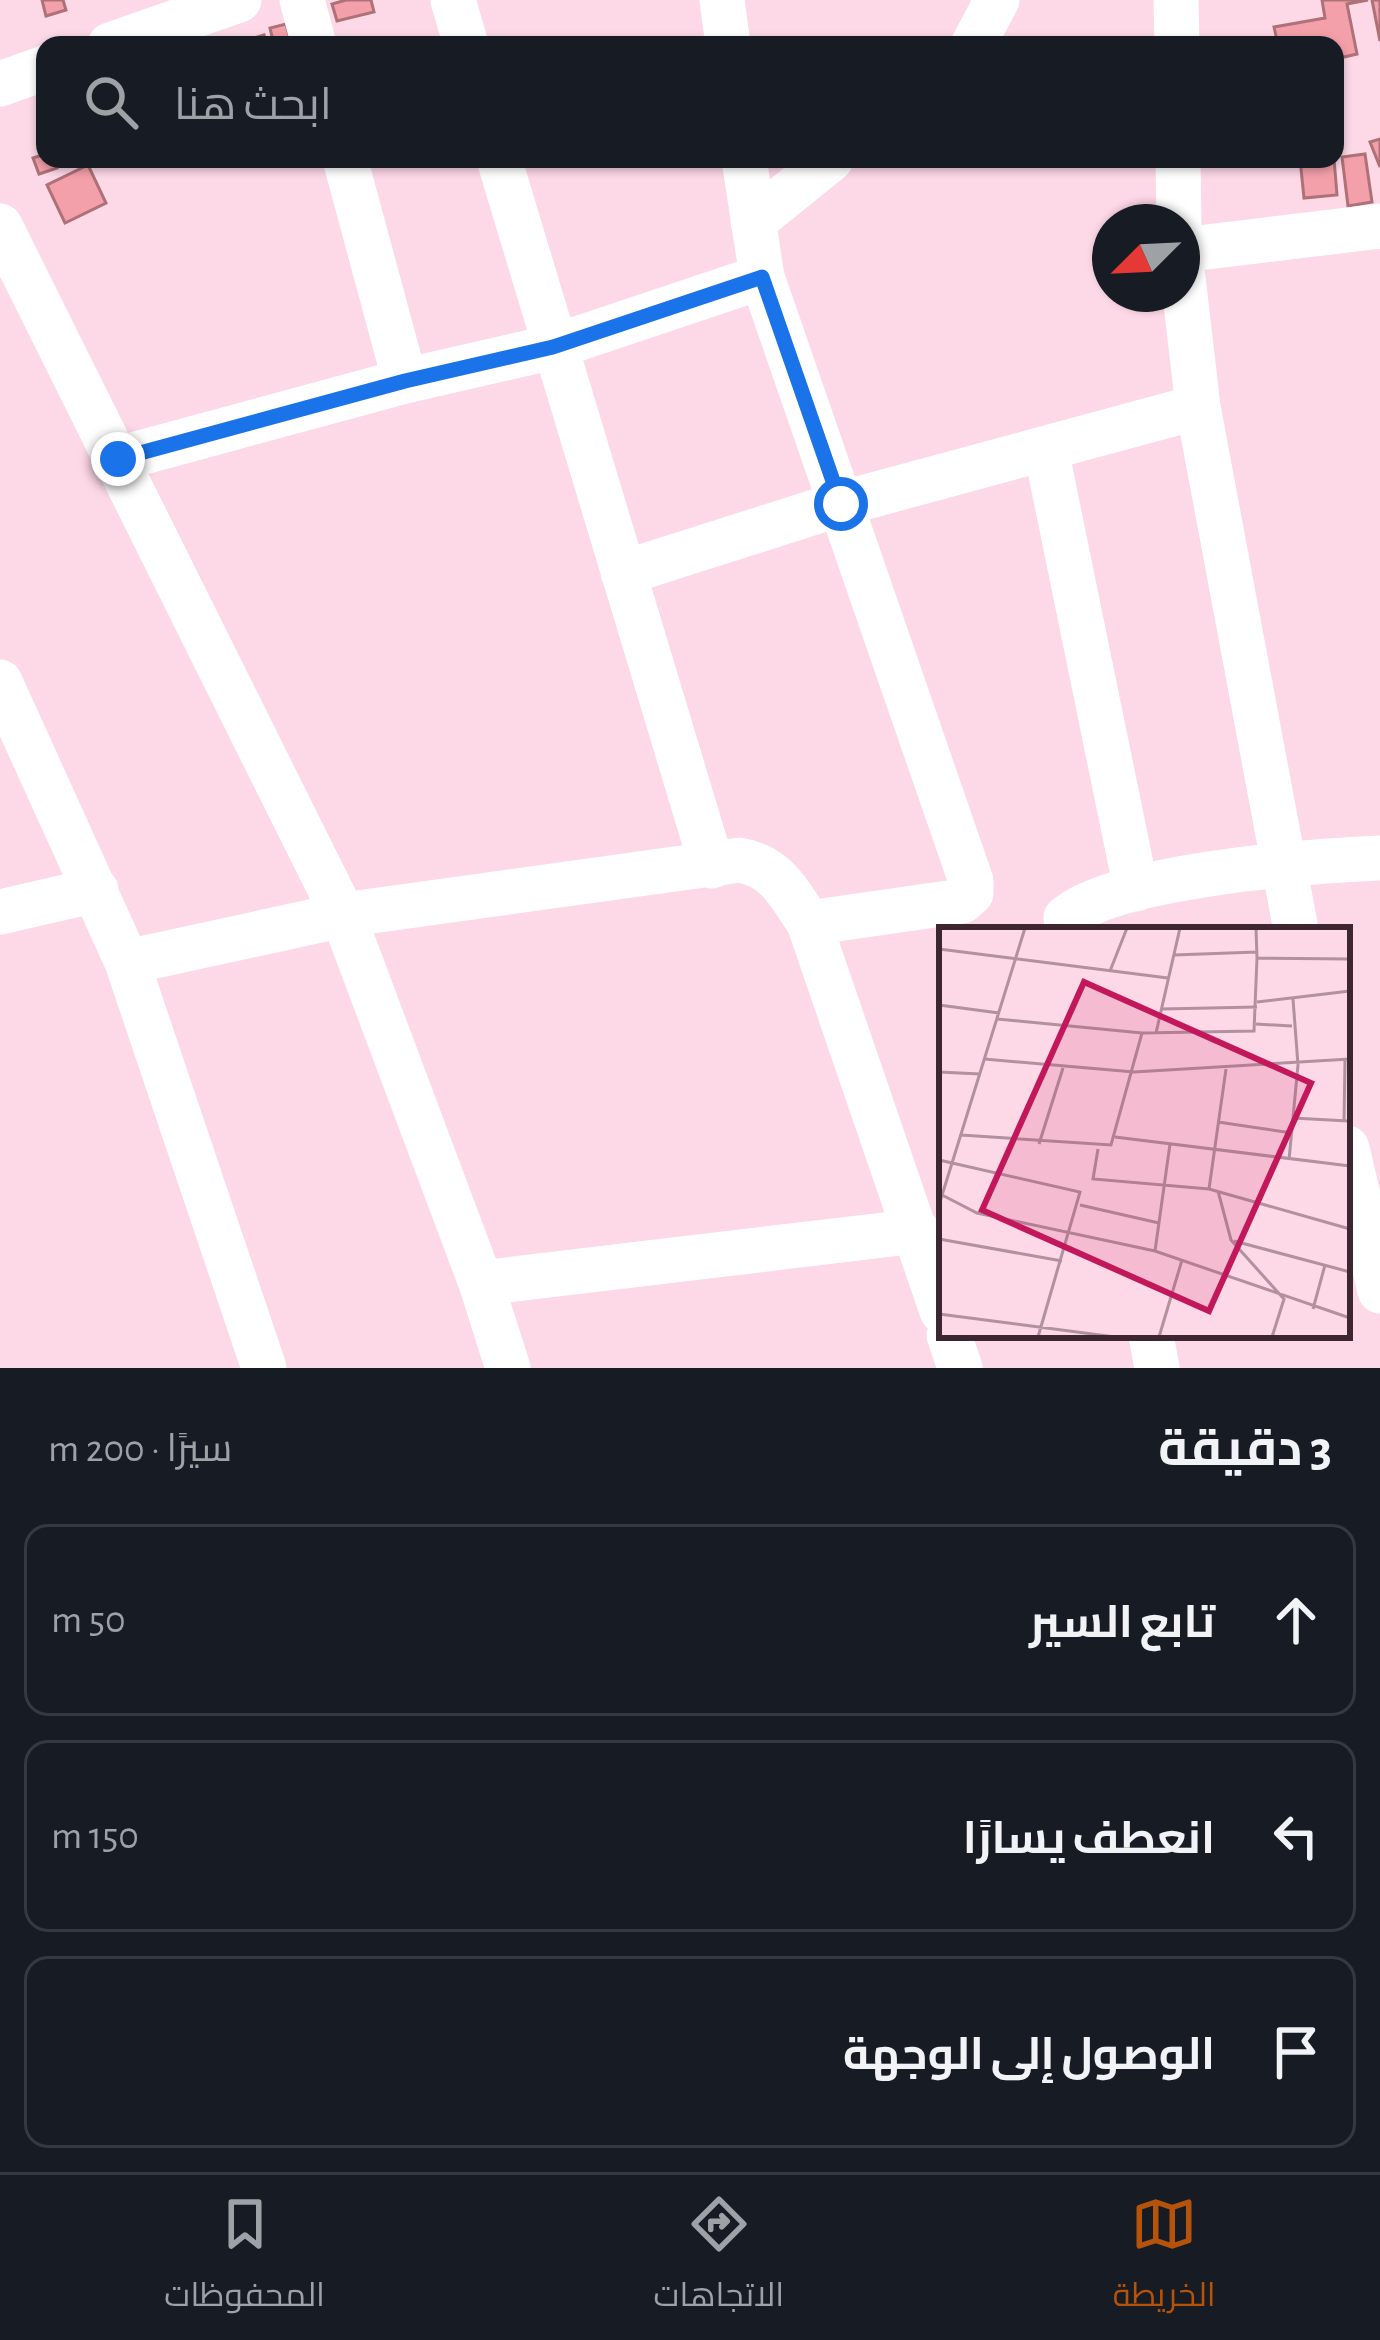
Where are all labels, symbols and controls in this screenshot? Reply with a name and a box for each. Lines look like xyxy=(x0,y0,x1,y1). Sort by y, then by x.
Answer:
search box xyxy=(36,36,1344,168)
icon: search xyxy=(78,69,144,135)
text: ابحث هنا xyxy=(174,83,332,128)
north arrow xyxy=(1092,204,1200,312)
route end xyxy=(91,432,145,486)
route start xyxy=(814,477,868,531)
inset map xyxy=(939,927,1350,1338)
text: 3 دقيقة xyxy=(1158,1424,1332,1475)
text: سيرًا · 200 m xyxy=(48,1430,232,1469)
icon: ahead xyxy=(1263,1587,1329,1653)
text: 50 m xyxy=(51,1601,126,1640)
text: تابع السير xyxy=(1029,1601,1215,1646)
icon: left xyxy=(1263,1803,1329,1869)
text: 150 m xyxy=(51,1817,139,1856)
text: انعطف يسارًا xyxy=(963,1817,1215,1862)
icon: arrive xyxy=(1263,2019,1329,2085)
text: الوصول إلى الوجهة xyxy=(843,2033,1215,2078)
tab: المحفوظات xyxy=(164,2191,325,2325)
tab: الاتجاهات xyxy=(654,2191,784,2325)
tab: الخريطة xyxy=(1113,2191,1216,2325)

